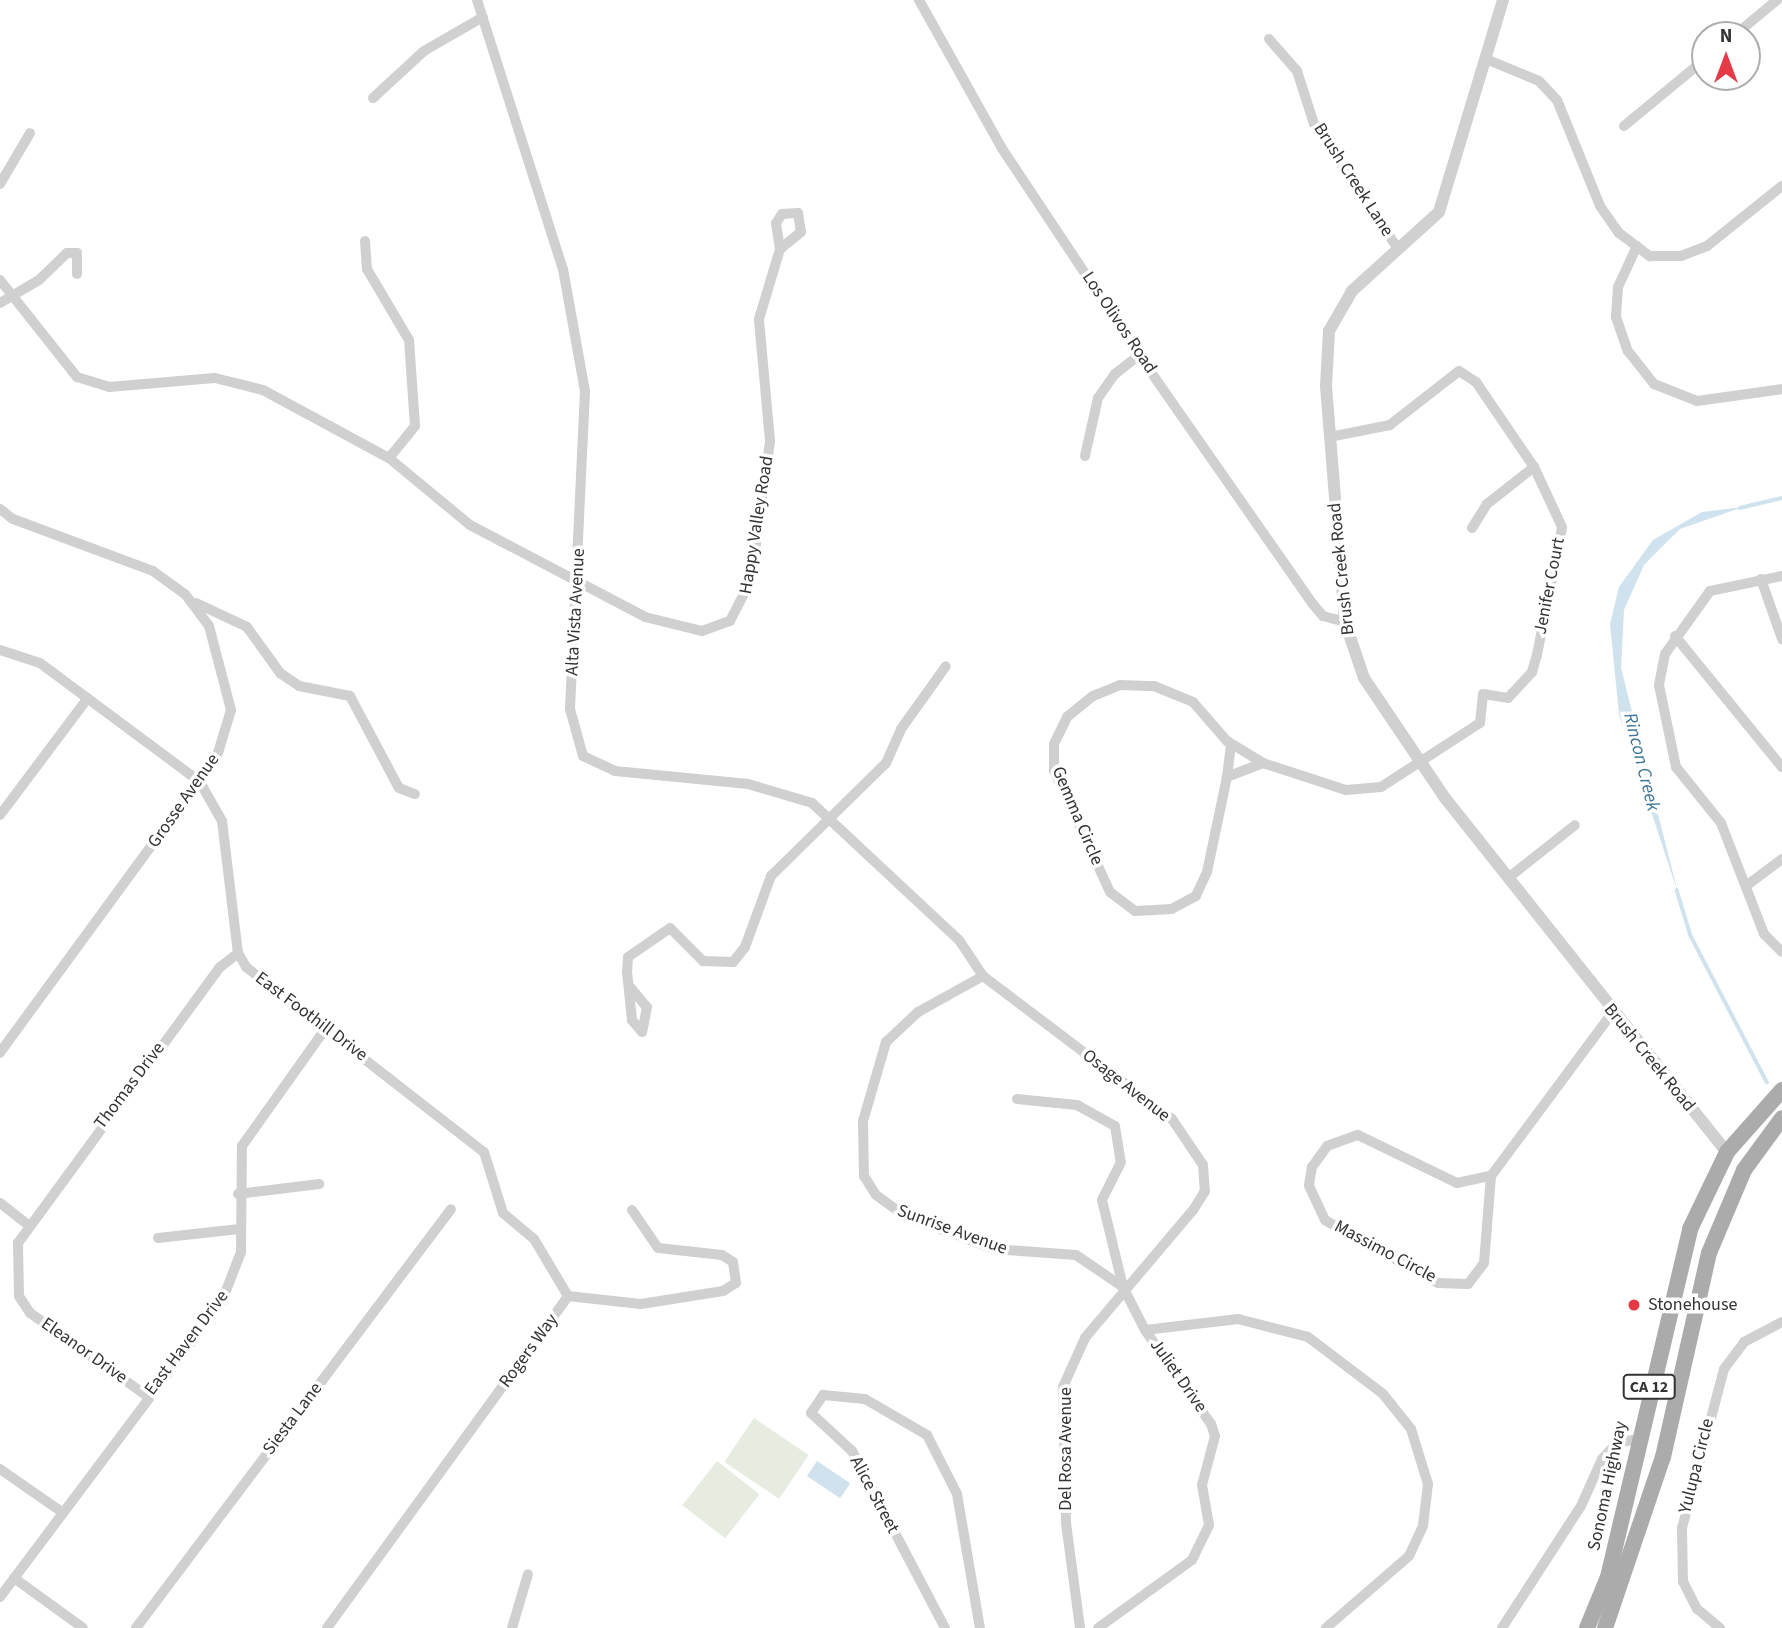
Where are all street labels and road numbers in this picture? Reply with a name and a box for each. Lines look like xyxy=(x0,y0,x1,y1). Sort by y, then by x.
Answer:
street label: Brush Creek Lane xyxy=(1308,119,1398,241)
street label: Los Olivos Road xyxy=(1077,268,1161,378)
street label: Happy Valley Road xyxy=(735,454,779,596)
street label: Brush Creek Road xyxy=(1324,502,1360,636)
street label: Jenifer Court xyxy=(1530,536,1570,636)
street label: Alta Vista Avenue xyxy=(562,548,590,676)
street label: Grosse Avenue xyxy=(144,750,224,852)
street label: Gemma Circle xyxy=(1047,763,1107,869)
street label: East Foothill Drive xyxy=(250,968,372,1066)
street label: Brush Creek Road xyxy=(1599,1000,1699,1116)
street label: Thomas Drive xyxy=(90,1038,170,1134)
street label: Osage Avenue xyxy=(1078,1045,1174,1127)
street label: Sunrise Avenue xyxy=(894,1200,1010,1260)
street label: Massimo Circle xyxy=(1330,1216,1440,1288)
street label: East Haven Drive xyxy=(140,1286,234,1400)
street label: Rogers Way xyxy=(495,1310,563,1392)
street label: Eleanor Drive xyxy=(37,1313,131,1389)
street label: Juliet Drive xyxy=(1145,1335,1211,1417)
road number: CA 12 xyxy=(1621,1374,1677,1400)
street label: Siesta Lane xyxy=(259,1379,327,1459)
street label: Del Rosa Avenue xyxy=(1055,1387,1077,1511)
street label: Yulupa Circle xyxy=(1675,1416,1719,1516)
street label: Sonoma Highway xyxy=(1584,1419,1632,1553)
street label: Alice Street xyxy=(845,1453,903,1537)

